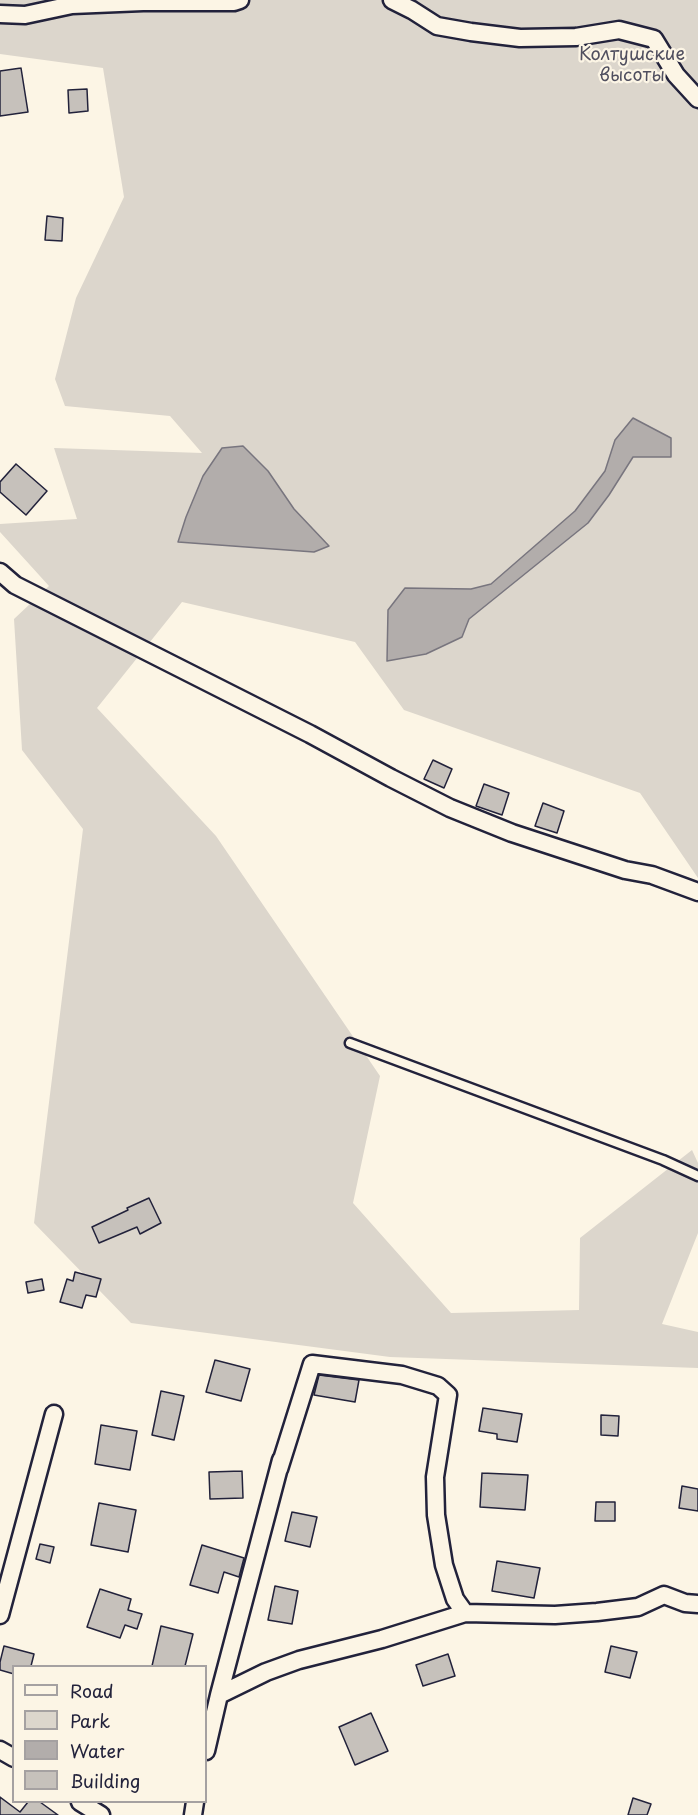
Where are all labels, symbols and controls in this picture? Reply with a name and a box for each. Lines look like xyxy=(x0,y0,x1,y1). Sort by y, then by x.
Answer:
park label: Колтушские высоты xyxy=(579,44,685,86)
legend xyxy=(12,1665,207,1803)
text: Road xyxy=(70,1677,114,1704)
text: Park xyxy=(70,1707,110,1734)
text: Water xyxy=(70,1737,124,1764)
text: Building xyxy=(70,1767,140,1794)

